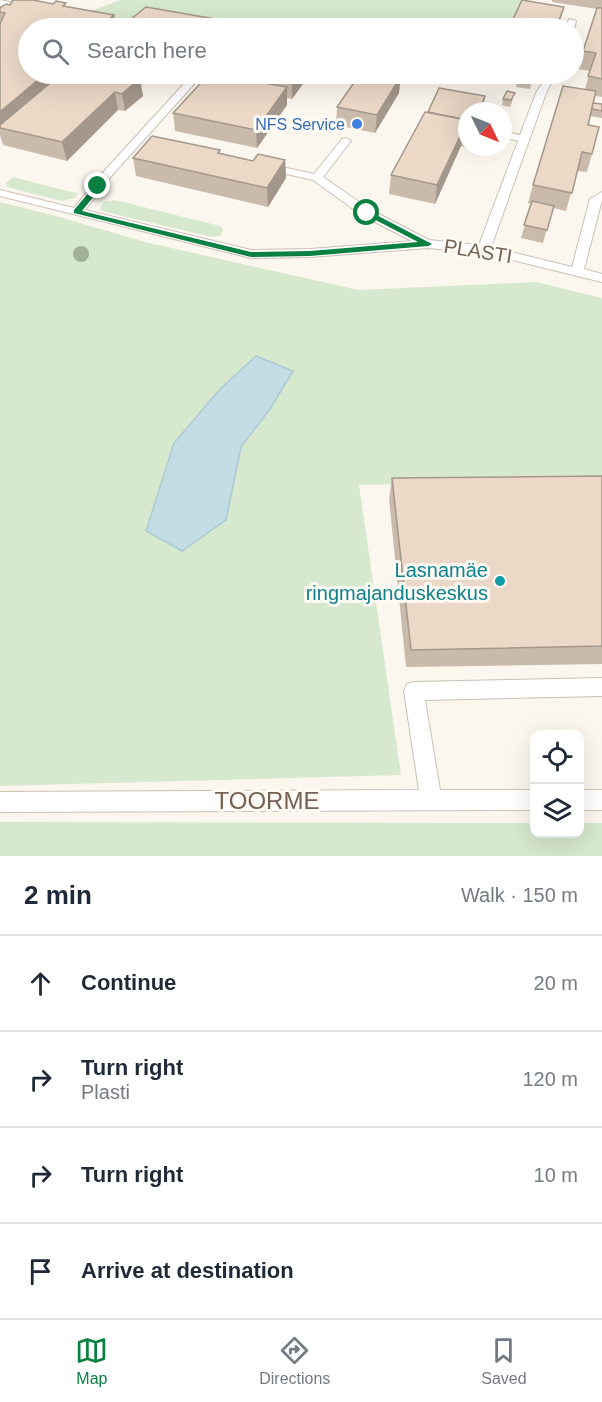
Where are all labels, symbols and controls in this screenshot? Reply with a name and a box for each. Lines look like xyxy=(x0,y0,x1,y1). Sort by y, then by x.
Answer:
search box xyxy=(18,18,584,84)
icon: search xyxy=(39,35,72,68)
text: Search here xyxy=(87,38,207,63)
north arrow xyxy=(458,102,512,156)
place label: NFS Service xyxy=(255,116,345,133)
marker: NFS Service xyxy=(350,117,364,131)
route end xyxy=(84,172,110,198)
route start xyxy=(353,199,379,225)
street label: PLASTI xyxy=(442,235,514,267)
place label: Lasnamäe ringmajanduskeskus xyxy=(306,559,488,604)
marker: Lasnamäe ringmajanduskeskus xyxy=(493,574,507,588)
map controls xyxy=(530,730,584,838)
button: locate xyxy=(530,730,584,784)
button: layers xyxy=(530,784,584,838)
street label: TOORME xyxy=(215,787,319,814)
text: 2 min xyxy=(24,880,92,910)
text: Walk · 150 m xyxy=(461,884,578,906)
icon: ahead xyxy=(24,967,57,1000)
text: Continue xyxy=(81,970,176,995)
text: 20 m xyxy=(534,972,578,994)
text: Turn right xyxy=(81,1055,183,1080)
icon: right xyxy=(24,1063,57,1096)
text: 120 m xyxy=(522,1068,578,1090)
text: Plasti xyxy=(81,1081,130,1103)
icon: right xyxy=(24,1159,57,1192)
text: Turn right xyxy=(81,1162,183,1187)
text: 10 m xyxy=(534,1164,578,1186)
icon: arrive xyxy=(24,1255,57,1288)
text: Arrive at destination xyxy=(81,1258,294,1283)
tab: Map xyxy=(75,1334,108,1388)
tab: Directions xyxy=(259,1334,330,1388)
tab: Saved xyxy=(481,1334,527,1388)

